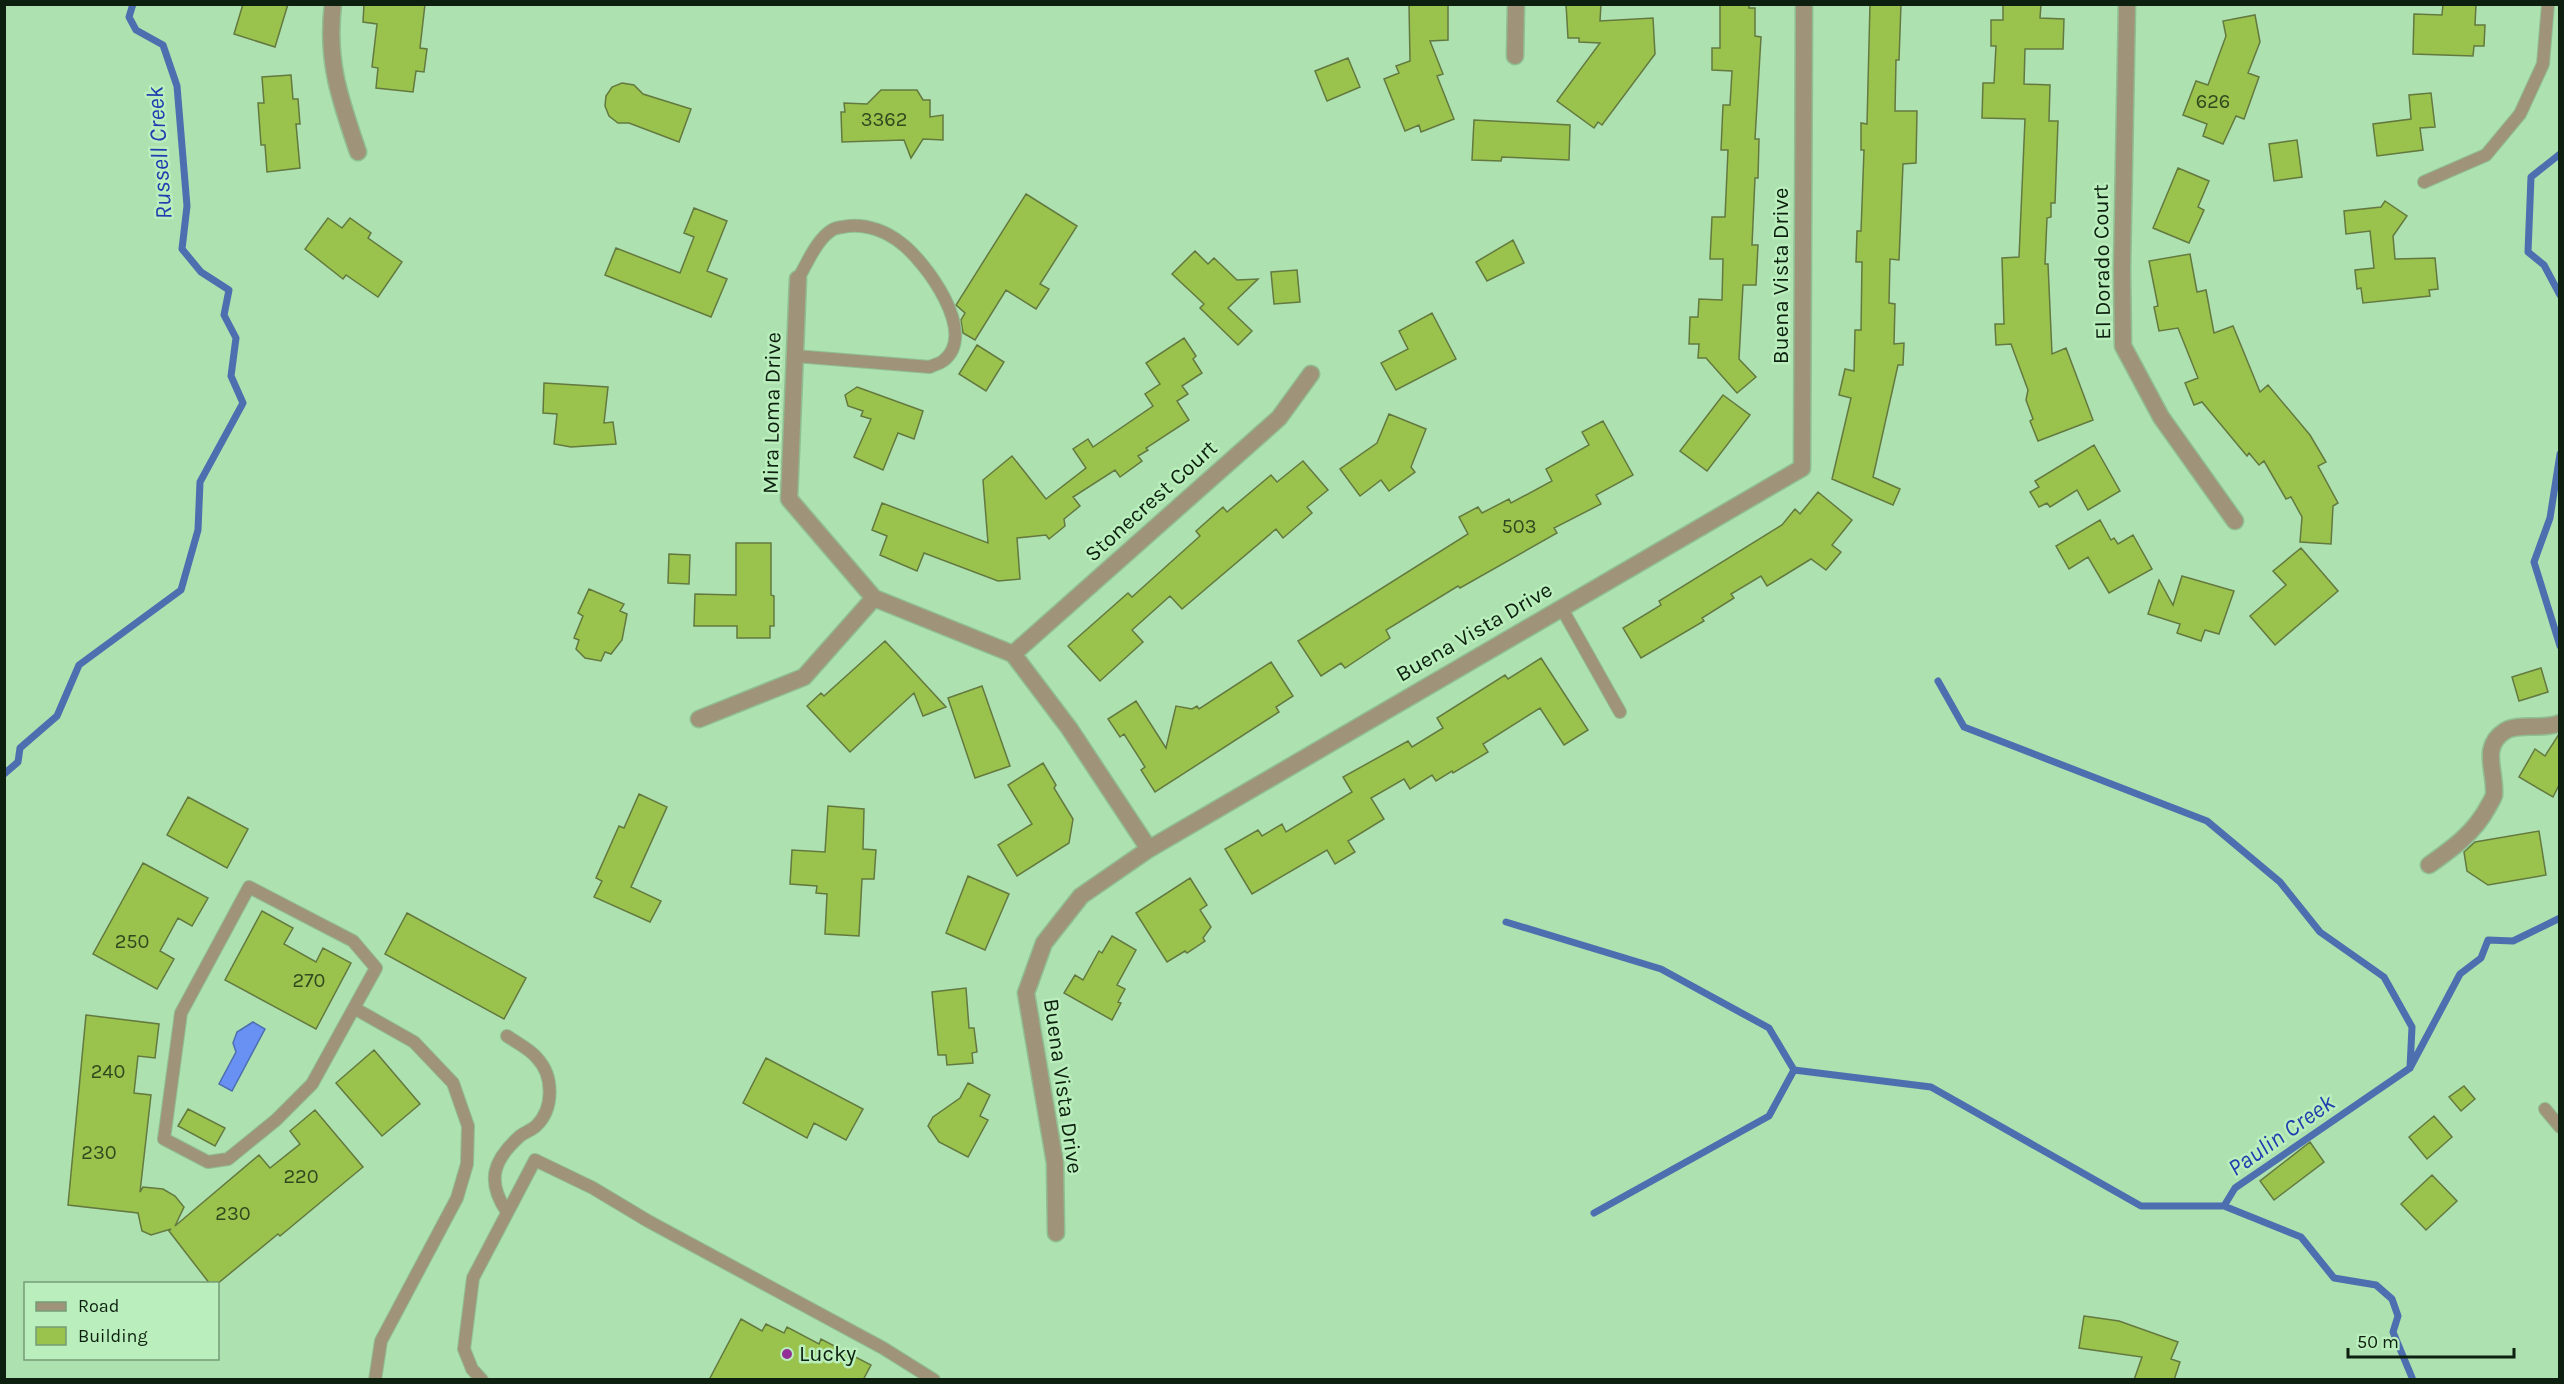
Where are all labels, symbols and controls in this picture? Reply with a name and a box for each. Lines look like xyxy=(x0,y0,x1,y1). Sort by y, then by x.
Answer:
water label: Russell Creek xyxy=(140,85,178,220)
house number: 626 xyxy=(2196,90,2230,113)
house number: 3362 xyxy=(861,108,907,131)
street label: El Dorado Court xyxy=(2088,184,2116,340)
street label: Buena Vista Drive xyxy=(1768,188,1794,364)
street label: Mira Loma Drive xyxy=(758,332,786,494)
street label: Stonecrest Court xyxy=(1080,435,1222,567)
house number: 503 xyxy=(1502,515,1536,538)
street label: Buena Vista Drive xyxy=(1391,577,1557,687)
house number: 250 xyxy=(115,930,149,953)
house number: 270 xyxy=(293,969,325,992)
street label: Buena Vista Drive xyxy=(1038,997,1088,1175)
house number: 240 xyxy=(91,1060,125,1083)
water label: Paulin Creek xyxy=(2222,1088,2340,1182)
house number: 230 xyxy=(81,1141,117,1164)
house number: 220 xyxy=(283,1165,319,1188)
house number: 230 xyxy=(215,1202,251,1225)
legend xyxy=(24,1282,219,1360)
text: Road xyxy=(78,1295,119,1317)
scale bar xyxy=(2348,1321,2514,1359)
text: Building xyxy=(78,1325,148,1347)
text: 50 m xyxy=(2357,1331,2399,1353)
place label: Lucky xyxy=(799,1341,856,1367)
marker: Lucky xyxy=(780,1347,794,1361)

